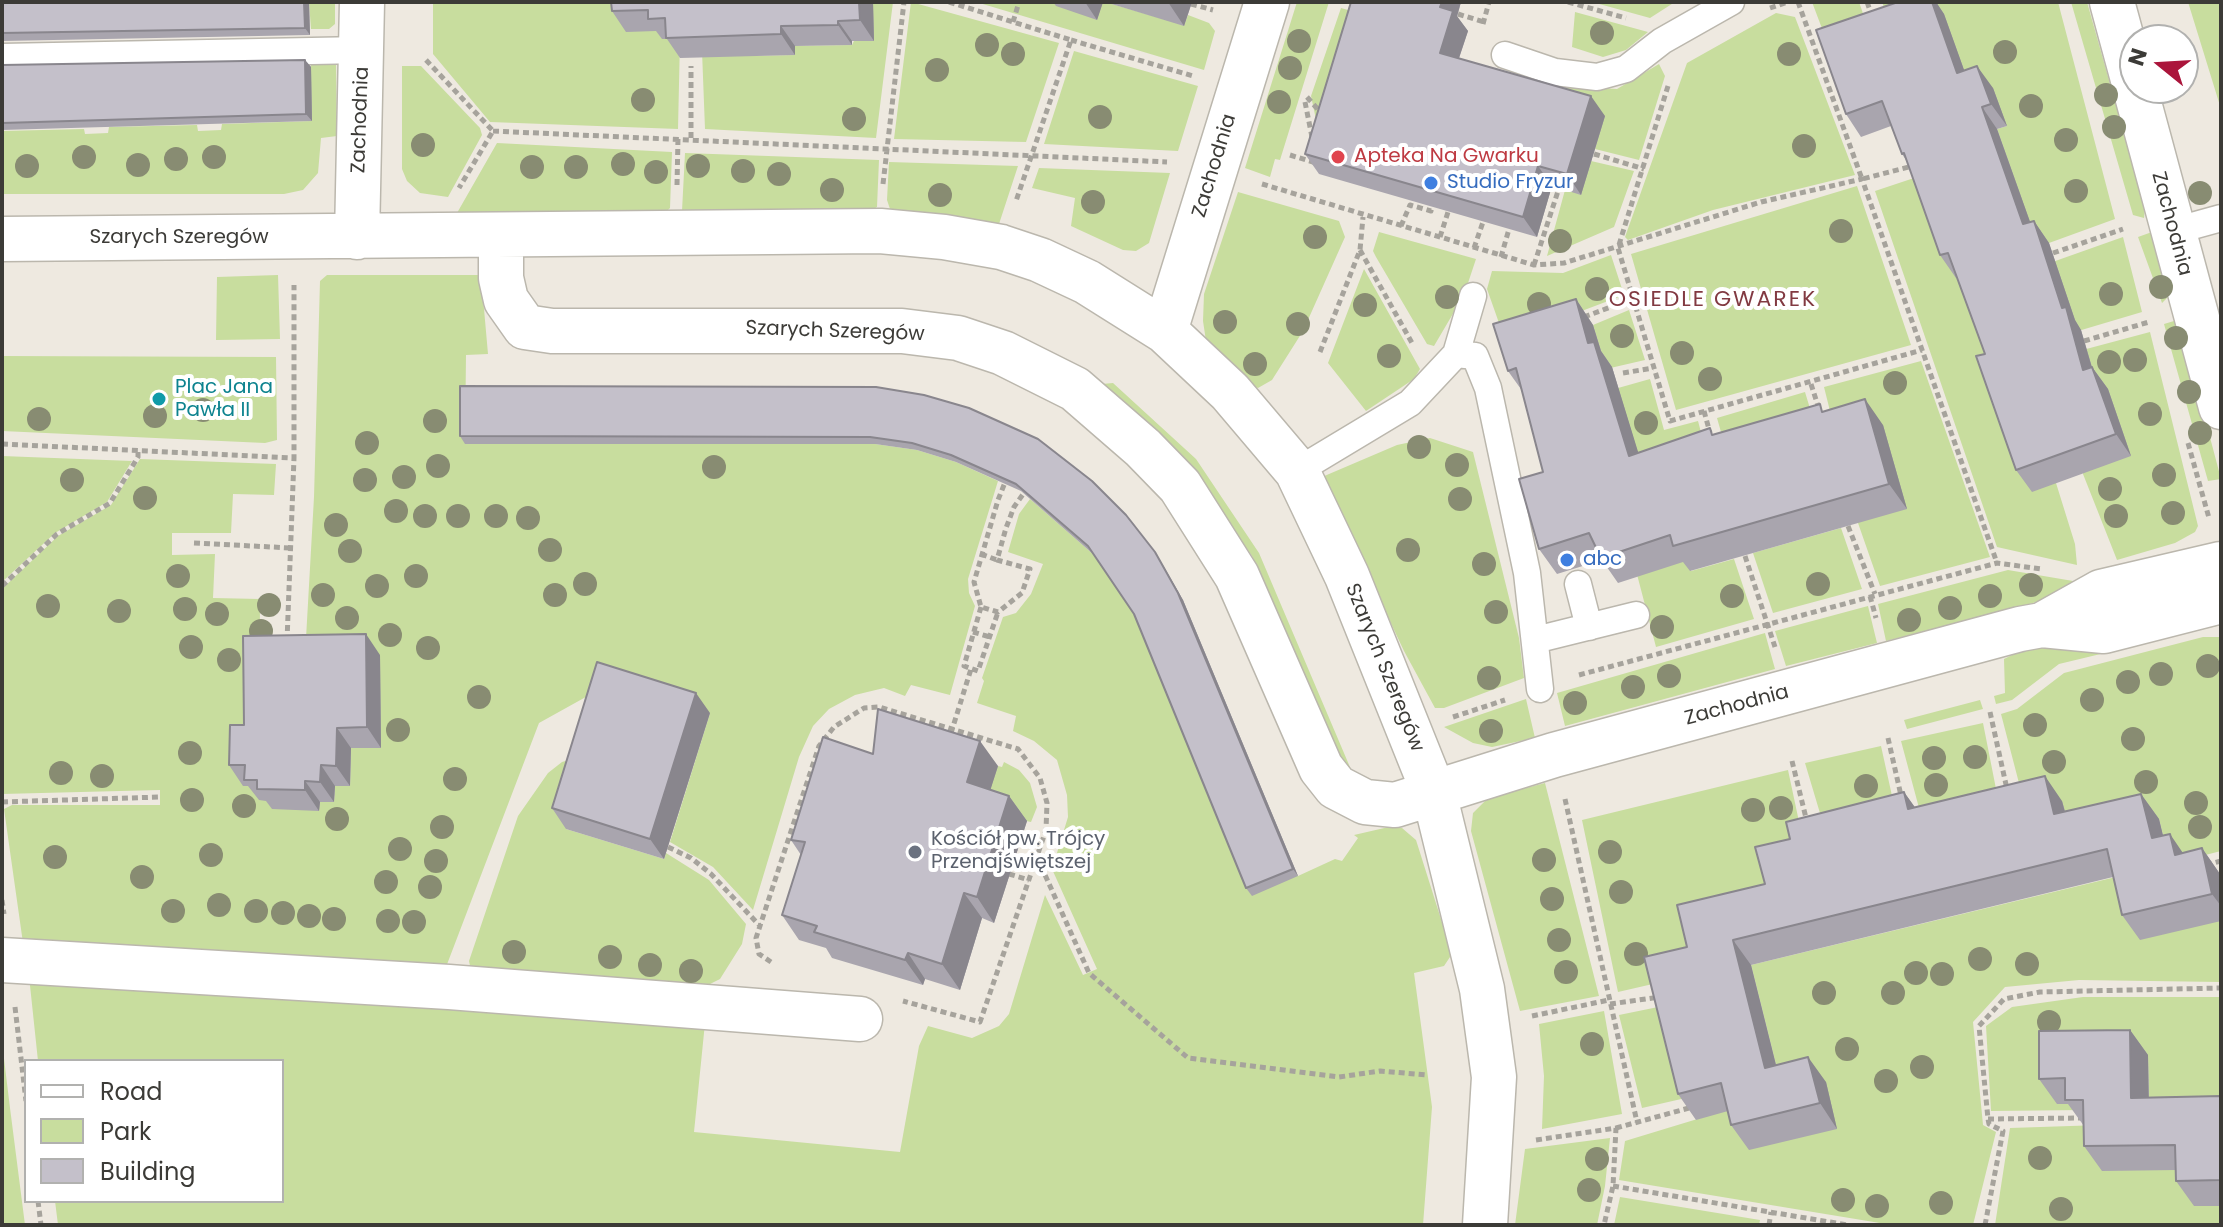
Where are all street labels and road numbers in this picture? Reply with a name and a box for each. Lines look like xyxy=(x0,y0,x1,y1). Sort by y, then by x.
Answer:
street label: Zachodnia xyxy=(347,66,375,174)
street label: Zachodnia xyxy=(1188,111,1242,221)
street label: Zachodnia xyxy=(2146,169,2196,279)
street label: Szarych Szeregów xyxy=(89,226,269,250)
street label: Szarych Szeregów xyxy=(745,317,925,347)
street label: Szarych Szeregów xyxy=(1339,580,1429,756)
street label: Zachodnia xyxy=(1682,681,1792,731)

